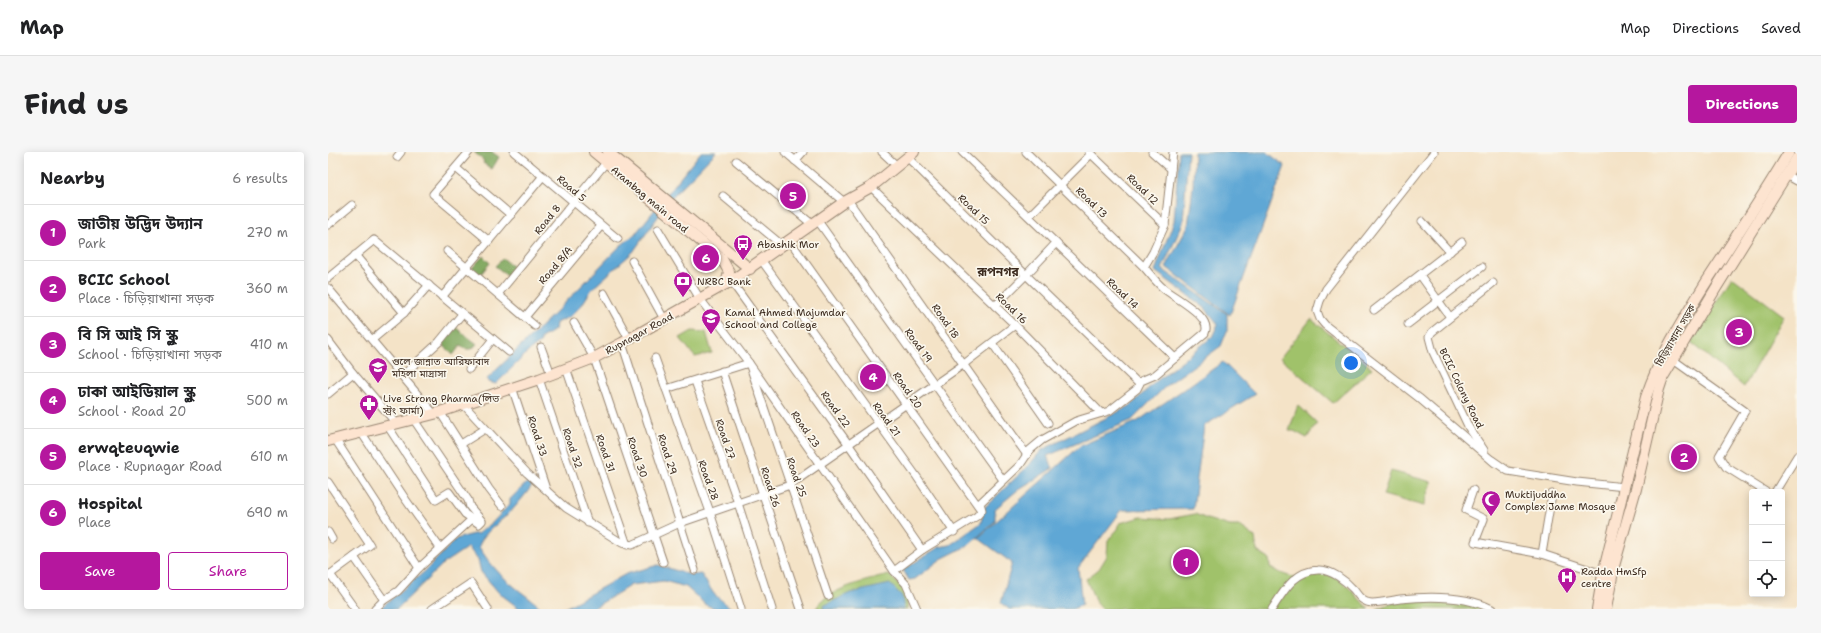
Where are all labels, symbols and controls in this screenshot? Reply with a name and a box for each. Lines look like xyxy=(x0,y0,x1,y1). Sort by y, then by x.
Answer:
text: Map xyxy=(20,15,64,40)
text: Map xyxy=(1621,19,1651,37)
text: Directions xyxy=(1673,19,1739,37)
text: Saved xyxy=(1761,19,1801,37)
text: Find us xyxy=(24,85,129,123)
button: Directions xyxy=(1688,85,1797,123)
street label: Arambag main road xyxy=(608,163,692,236)
text: Nearby xyxy=(40,167,105,189)
text: 6 results xyxy=(232,170,288,187)
street label: Road 12 xyxy=(1124,171,1161,208)
street label: Road 5 xyxy=(554,172,589,205)
pin: 5 xyxy=(780,181,806,211)
street label: Road 13 xyxy=(1073,184,1110,221)
street label: Road 15 xyxy=(955,191,992,227)
street label: Road 8 xyxy=(531,201,564,237)
text: জাতীয় উদ্ভিদ উদ্যান xyxy=(78,214,203,234)
text: 1 xyxy=(50,224,56,241)
text: 270 m xyxy=(246,224,288,241)
bus stop icon: Abashik Mor xyxy=(732,233,754,261)
text: Park xyxy=(78,235,106,252)
place label: Abashik Mor xyxy=(757,238,820,251)
pin: 6 xyxy=(693,243,719,273)
street label: Road 8/A xyxy=(536,244,575,287)
district label: রূপনগর xyxy=(976,264,1020,280)
text: BCIC School xyxy=(78,270,170,290)
bank icon: NRBC Bank xyxy=(672,270,694,298)
place label: NRBC Bank xyxy=(697,275,751,288)
street label: Road 14 xyxy=(1104,275,1141,312)
text: 2 xyxy=(48,280,58,297)
text: 360 m xyxy=(246,280,288,297)
text: Place · চিড়িয়াখানা সড়ক xyxy=(78,290,214,307)
street label: Road 16 xyxy=(993,290,1030,327)
street label: Road 18 xyxy=(929,301,962,341)
street label: চিড়িয়াখানা সড়ক xyxy=(1652,301,1699,369)
place label: Kamal Ahmed Majumdar School and College xyxy=(725,306,846,331)
school or university icon: Kamal Ahmed Majumdar School and College xyxy=(700,307,722,335)
street label: Rupnagar Road xyxy=(603,309,676,357)
pin: 3 xyxy=(1726,317,1752,347)
text: বি সি আই সি স্কুল xyxy=(78,325,178,345)
street label: Road 19 xyxy=(902,326,935,365)
text: 3 xyxy=(48,336,58,353)
text: 410 m xyxy=(250,336,288,353)
text: School · চিড়িয়াখানা সড়ক xyxy=(78,346,222,363)
street label: BCIC Colony Road xyxy=(1436,346,1487,431)
your location xyxy=(1341,353,1361,373)
place label: গুলে জান্নাত আরিফাবাদ মহিলা মাদ্রাসা xyxy=(391,355,490,380)
school or university icon: গুলে জান্নাত আরিফাবাদ মহিলা মাদ্রাসা xyxy=(367,356,389,384)
pin: 4 xyxy=(860,362,886,392)
street label: Road 20 xyxy=(890,369,925,411)
text: ঢাকা আইডিয়াল স্কুল xyxy=(78,382,196,402)
street label: Road 22 xyxy=(818,388,853,430)
text: 4 xyxy=(48,392,58,409)
text: 500 m xyxy=(246,392,288,409)
place label: Live Strong Pharma(লিভ স্ট্রং ফার্মা) xyxy=(382,392,500,417)
pharmacy icon: Live Strong Pharma(লিভ স্ট্রং ফার্মা) xyxy=(358,393,380,421)
street label: Road 21 xyxy=(870,400,903,439)
text: School · Road 20 xyxy=(78,403,186,420)
street label: Road 23 xyxy=(788,408,823,450)
street label: Road 33 xyxy=(525,414,550,458)
street label: Road 27 xyxy=(713,417,738,461)
street label: Road 32 xyxy=(560,426,585,470)
street label: Road 29 xyxy=(655,432,680,476)
street label: Road 31 xyxy=(593,433,618,474)
street label: Road 30 xyxy=(624,435,651,479)
text: erwqteuqwie xyxy=(78,438,180,458)
pin: 2 xyxy=(1671,442,1697,472)
text: 5 xyxy=(49,448,57,465)
text: 610 m xyxy=(250,448,288,465)
street label: Road 25 xyxy=(784,455,809,499)
text: Place · Rupnagar Road xyxy=(78,458,222,475)
street label: Road 28 xyxy=(695,458,722,502)
street label: Road 26 xyxy=(758,465,783,509)
place label: Muktijuddha Complex Jame Mosque xyxy=(1505,488,1616,513)
mosque icon: Muktijuddha Complex Jame Mosque xyxy=(1480,489,1502,517)
map controls xyxy=(1749,489,1785,597)
button: + xyxy=(1749,489,1785,525)
text: Hospital xyxy=(78,494,143,514)
text: 6 xyxy=(48,504,58,521)
text: 690 m xyxy=(246,504,288,521)
text: Place xyxy=(78,514,111,531)
button: − xyxy=(1749,525,1785,561)
pin: 1 xyxy=(1173,547,1199,577)
button: Save xyxy=(40,552,160,590)
button: Share xyxy=(168,552,288,590)
button: locate xyxy=(1749,561,1785,597)
place label: Radda HmSfp centre xyxy=(1581,565,1647,590)
hospital icon: Radda HmSfp centre xyxy=(1556,566,1578,594)

